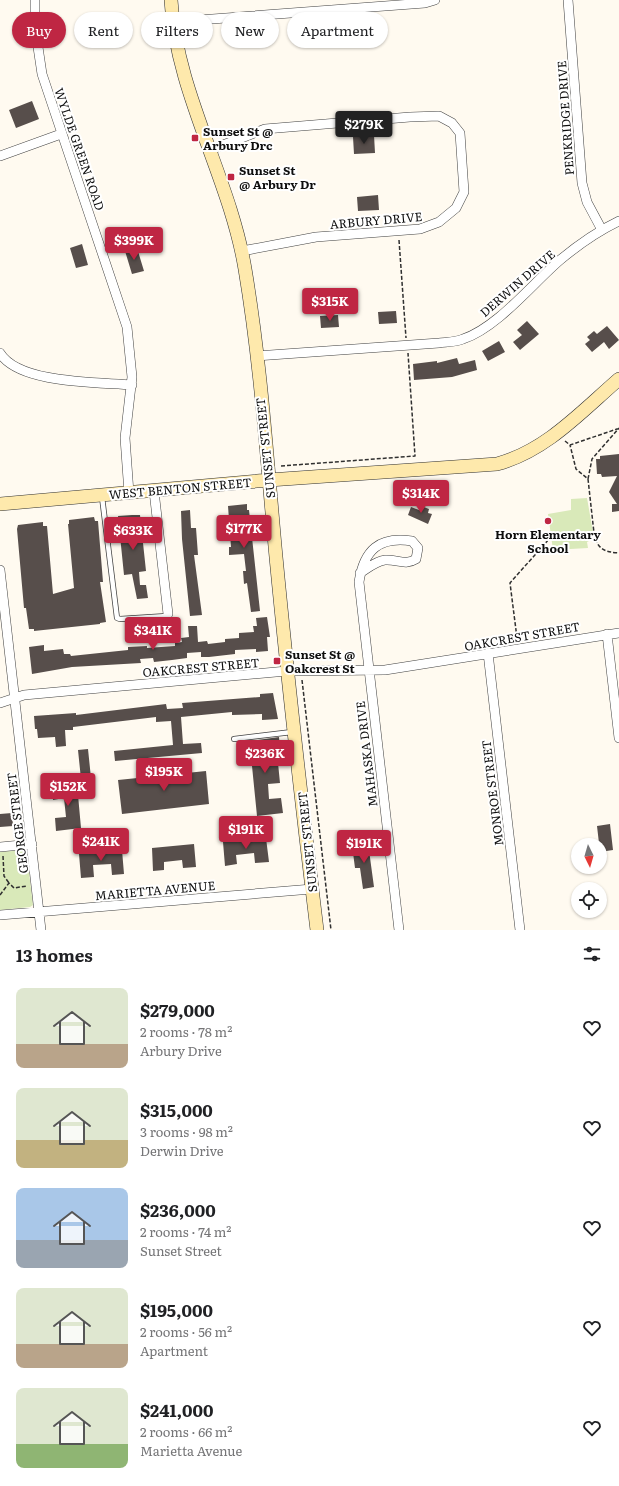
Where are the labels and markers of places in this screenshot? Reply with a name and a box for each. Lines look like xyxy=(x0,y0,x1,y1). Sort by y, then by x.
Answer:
pin: $279K xyxy=(336,111,392,145)
place label: Sunset St @ Arbury Drc xyxy=(203,122,273,154)
marker: Sunset St @ Arbury Drc xyxy=(190,133,200,143)
place label: Sunset St @ Arbury Dr xyxy=(239,161,316,193)
marker: Sunset St @ Arbury Dr xyxy=(226,172,236,182)
pin: $399K xyxy=(106,227,162,261)
pin: $315K xyxy=(302,288,358,322)
pin: $314K xyxy=(393,480,449,514)
pin: $177K xyxy=(216,515,272,549)
marker: Horn Elementary School xyxy=(543,516,553,526)
pin: $633K xyxy=(105,517,161,551)
place label: Horn Elementary School xyxy=(495,525,602,557)
pin: $341K xyxy=(125,617,181,651)
place label: Sunset St @ Oakcrest St xyxy=(285,645,356,677)
marker: Sunset St @ Oakcrest St xyxy=(272,656,282,666)
pin: $236K xyxy=(237,740,293,774)
pin: $195K xyxy=(136,758,192,792)
pin: $152K xyxy=(40,773,96,807)
pin: $191K xyxy=(218,816,274,850)
pin: $241K xyxy=(73,828,129,862)
pin: $191K xyxy=(336,830,392,864)

